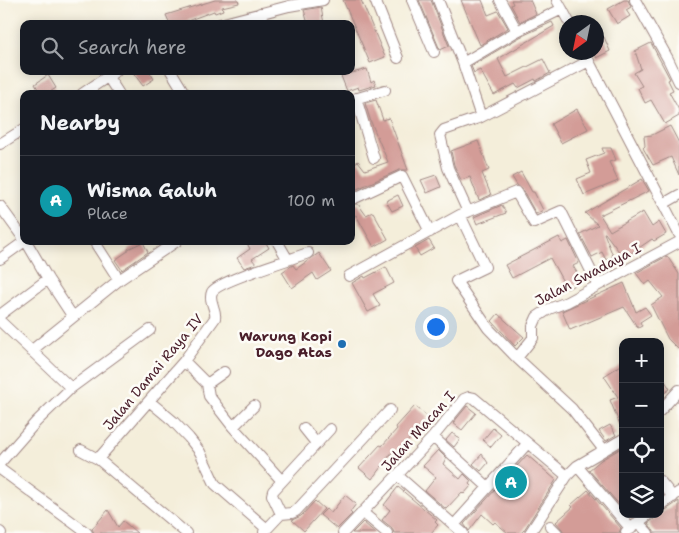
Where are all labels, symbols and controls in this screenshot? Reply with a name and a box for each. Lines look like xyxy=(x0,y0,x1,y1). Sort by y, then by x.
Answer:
north arrow xyxy=(559,15,604,60)
search box xyxy=(20,20,355,75)
icon: search xyxy=(38,34,66,62)
text: Search here xyxy=(78,35,187,60)
text: Nearby xyxy=(40,109,120,137)
text: Wisma Galuh xyxy=(87,178,217,203)
text: A xyxy=(50,190,62,211)
text: 100 m xyxy=(287,190,335,211)
text: Place xyxy=(87,203,128,224)
street label: Jalan Swadaya I xyxy=(532,238,644,309)
street label: Jalan Damai Raya IV xyxy=(99,310,207,434)
your location xyxy=(423,314,449,340)
place label: Warung Kopi Dago Atas xyxy=(239,327,332,361)
marker: Warung Kopi Dago Atas xyxy=(336,338,348,350)
map controls xyxy=(619,338,664,518)
button: + xyxy=(619,338,664,383)
button: − xyxy=(619,383,664,428)
street label: Jalan Macan I xyxy=(377,387,459,475)
button: locate xyxy=(619,428,664,473)
pin: A xyxy=(495,463,527,501)
button: layers xyxy=(619,473,664,518)

